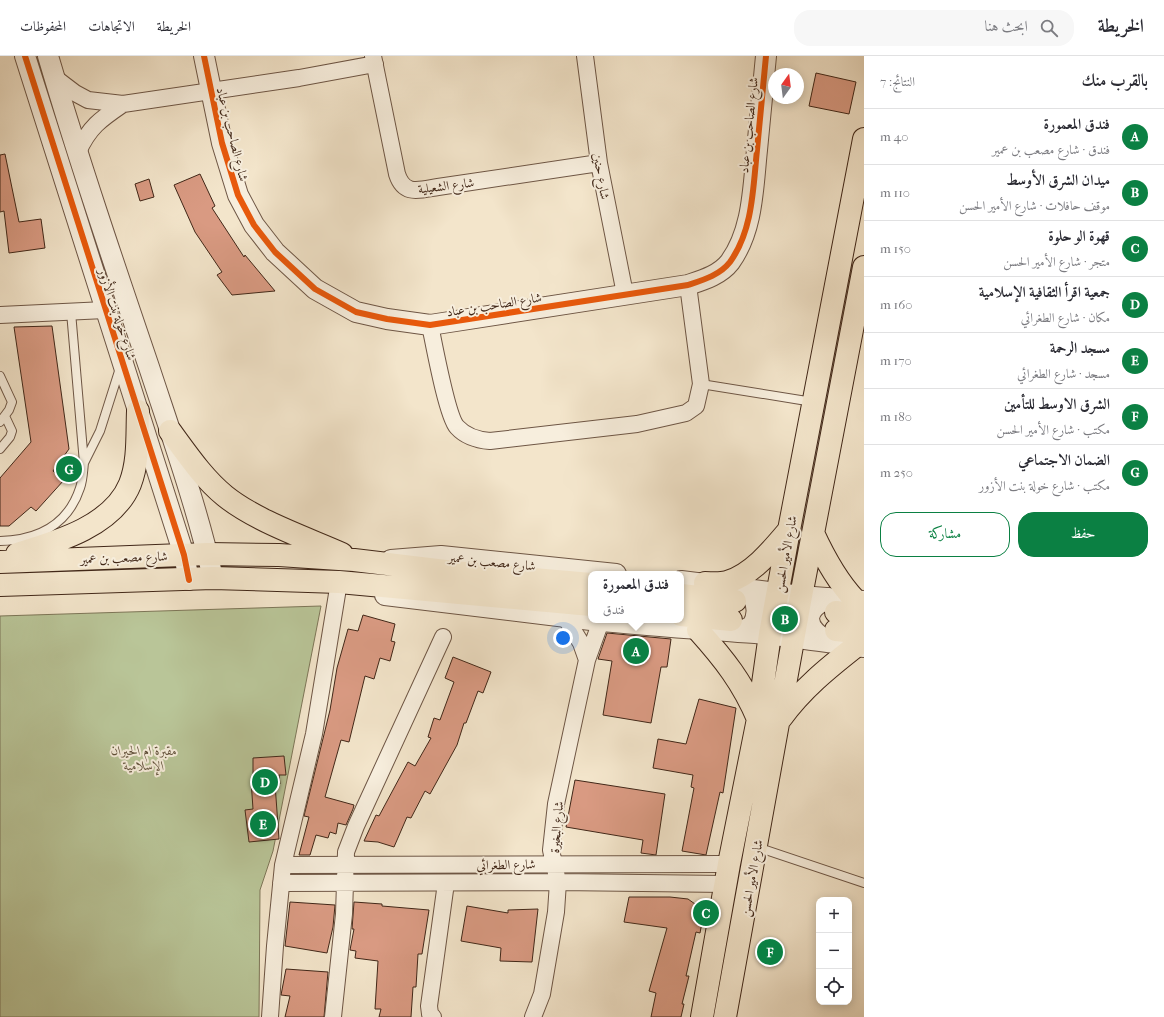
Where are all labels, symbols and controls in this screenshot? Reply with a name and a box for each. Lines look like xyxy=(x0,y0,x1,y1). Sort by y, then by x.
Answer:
search box xyxy=(794,10,1074,46)
text: الخريطة xyxy=(1098,15,1144,37)
text: ابحث هنا xyxy=(985,17,1028,35)
icon: search xyxy=(1038,17,1060,39)
text: المحفوظات xyxy=(20,18,66,35)
text: الاتجاهات xyxy=(88,18,135,35)
text: الخريطة xyxy=(157,18,191,35)
north arrow xyxy=(768,68,804,104)
text: بالقرب منك xyxy=(1082,70,1148,90)
text: النتائج: 7 xyxy=(880,74,915,89)
street label: شارع الصاحب بن عباد xyxy=(736,76,765,174)
street label: شارع الصاحب بن عباد xyxy=(210,86,251,184)
text: فندق المعمورة xyxy=(1044,115,1110,133)
text: 40 m xyxy=(880,129,908,144)
text: A xyxy=(1131,129,1139,144)
text: فندق · شارع مصعب بن عمير xyxy=(992,142,1110,157)
street label: شارع حنين xyxy=(586,152,613,201)
text: ميدان الشرق الأوسط xyxy=(1006,171,1110,189)
street label: شارع الشعيلية xyxy=(417,175,475,200)
text: 110 m xyxy=(880,185,910,200)
text: B xyxy=(1131,185,1139,200)
text: موقف حافلات · شارع الأمير الحسن xyxy=(959,198,1110,213)
text: قهوة الو حلوة xyxy=(1048,227,1110,245)
text: 150 m xyxy=(880,241,911,256)
text: C xyxy=(1131,241,1139,256)
text: متجر · شارع الأمير الحسن xyxy=(1003,254,1110,269)
street label: شارع خولة بنت الأزور xyxy=(91,264,140,363)
text: جمعية اقرأ الثقافية الإسلامية xyxy=(979,283,1110,301)
street label: شارع الصاحب بن عباد xyxy=(445,290,543,323)
text: 160 m xyxy=(880,297,912,312)
text: D xyxy=(1130,297,1140,312)
text: مكان · شارع الطغرائي xyxy=(1021,310,1110,325)
text: مسجد الرحمة xyxy=(1050,339,1110,357)
text: 170 m xyxy=(880,353,912,368)
text: E xyxy=(1131,353,1139,368)
text: مسجد · شارع الطغرائي xyxy=(1017,366,1110,381)
text: الشرق الاوسط للتأمين xyxy=(1004,395,1110,413)
text: 180 m xyxy=(880,409,912,424)
text: F xyxy=(1132,409,1139,424)
text: مكتب · شارع الأمير الحسن xyxy=(997,422,1110,437)
text: الضمان الاجتماعي xyxy=(1018,451,1110,469)
pin: G xyxy=(56,454,82,484)
text: 250 m xyxy=(880,465,913,480)
text: G xyxy=(1130,465,1140,480)
text: مكتب · شارع خولة بنت الأزور xyxy=(979,478,1110,493)
button: مشاركة xyxy=(880,512,1010,557)
button: حفظ xyxy=(1018,512,1148,557)
street label: شارع الأمير الحسن xyxy=(770,514,804,594)
street label: شارع مصعب بن عمير xyxy=(78,548,168,571)
street label: شارع مصعب بن عمير xyxy=(445,549,536,578)
popup xyxy=(588,571,684,623)
text: فندق المعمورة xyxy=(603,575,669,593)
text: فندق xyxy=(603,602,625,617)
pin: B xyxy=(772,604,798,634)
your location xyxy=(553,628,573,648)
pin: A xyxy=(623,636,649,666)
park label: مقبرة ام الحيران الإسلامية xyxy=(111,743,177,776)
pin: D xyxy=(252,767,278,797)
street label: شارع البخيرة xyxy=(547,800,570,854)
pin: E xyxy=(250,809,276,839)
street label: شارع الأمير الحسن xyxy=(736,838,770,918)
street label: شارع الطغرائي xyxy=(476,856,536,877)
map controls xyxy=(816,897,852,1005)
button: + xyxy=(816,897,852,933)
pin: C xyxy=(693,898,719,928)
button: − xyxy=(816,933,852,969)
pin: F xyxy=(757,937,783,967)
button: locate xyxy=(816,969,852,1005)

